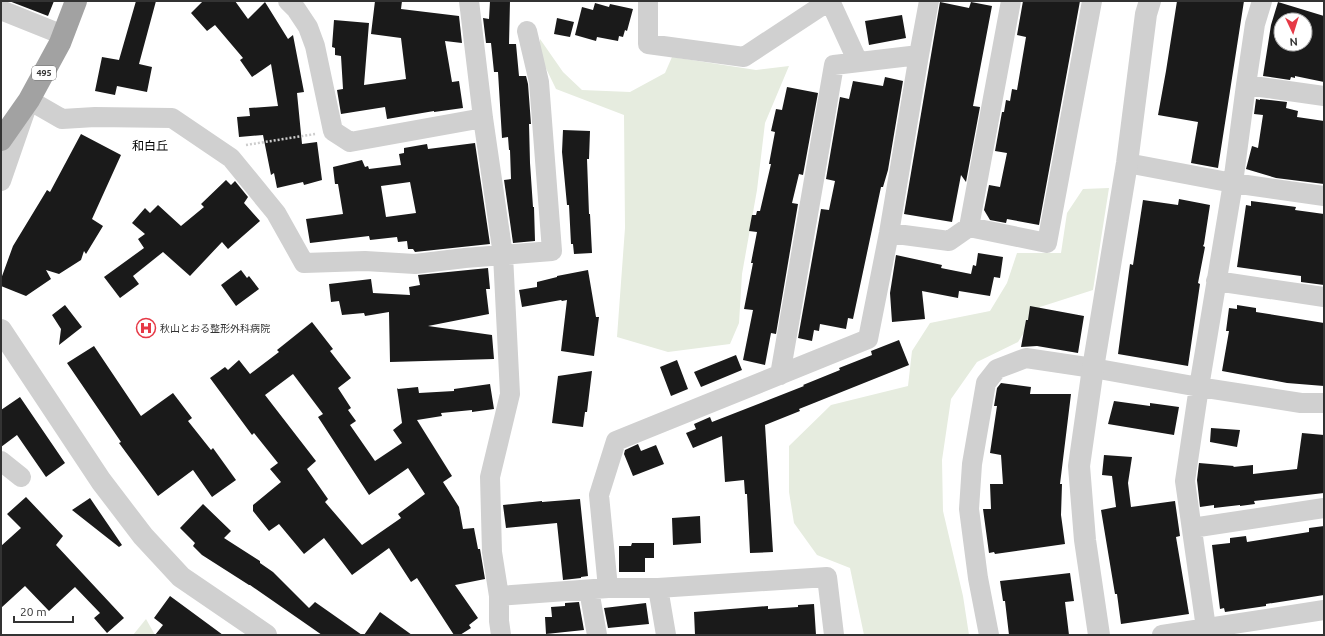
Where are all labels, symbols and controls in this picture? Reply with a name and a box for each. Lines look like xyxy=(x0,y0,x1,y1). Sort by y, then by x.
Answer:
north arrow xyxy=(1273,12,1313,52)
text: N xyxy=(1289,36,1298,48)
road number: 495 xyxy=(32,66,56,80)
district label: 和白丘 xyxy=(132,139,168,152)
hospital icon: 秋山とおる整形外科病院 xyxy=(135,317,157,339)
place label: 秋山とおる整形外科病院 xyxy=(160,323,270,334)
scale bar xyxy=(14,598,73,624)
text: 20 m xyxy=(20,605,47,618)

